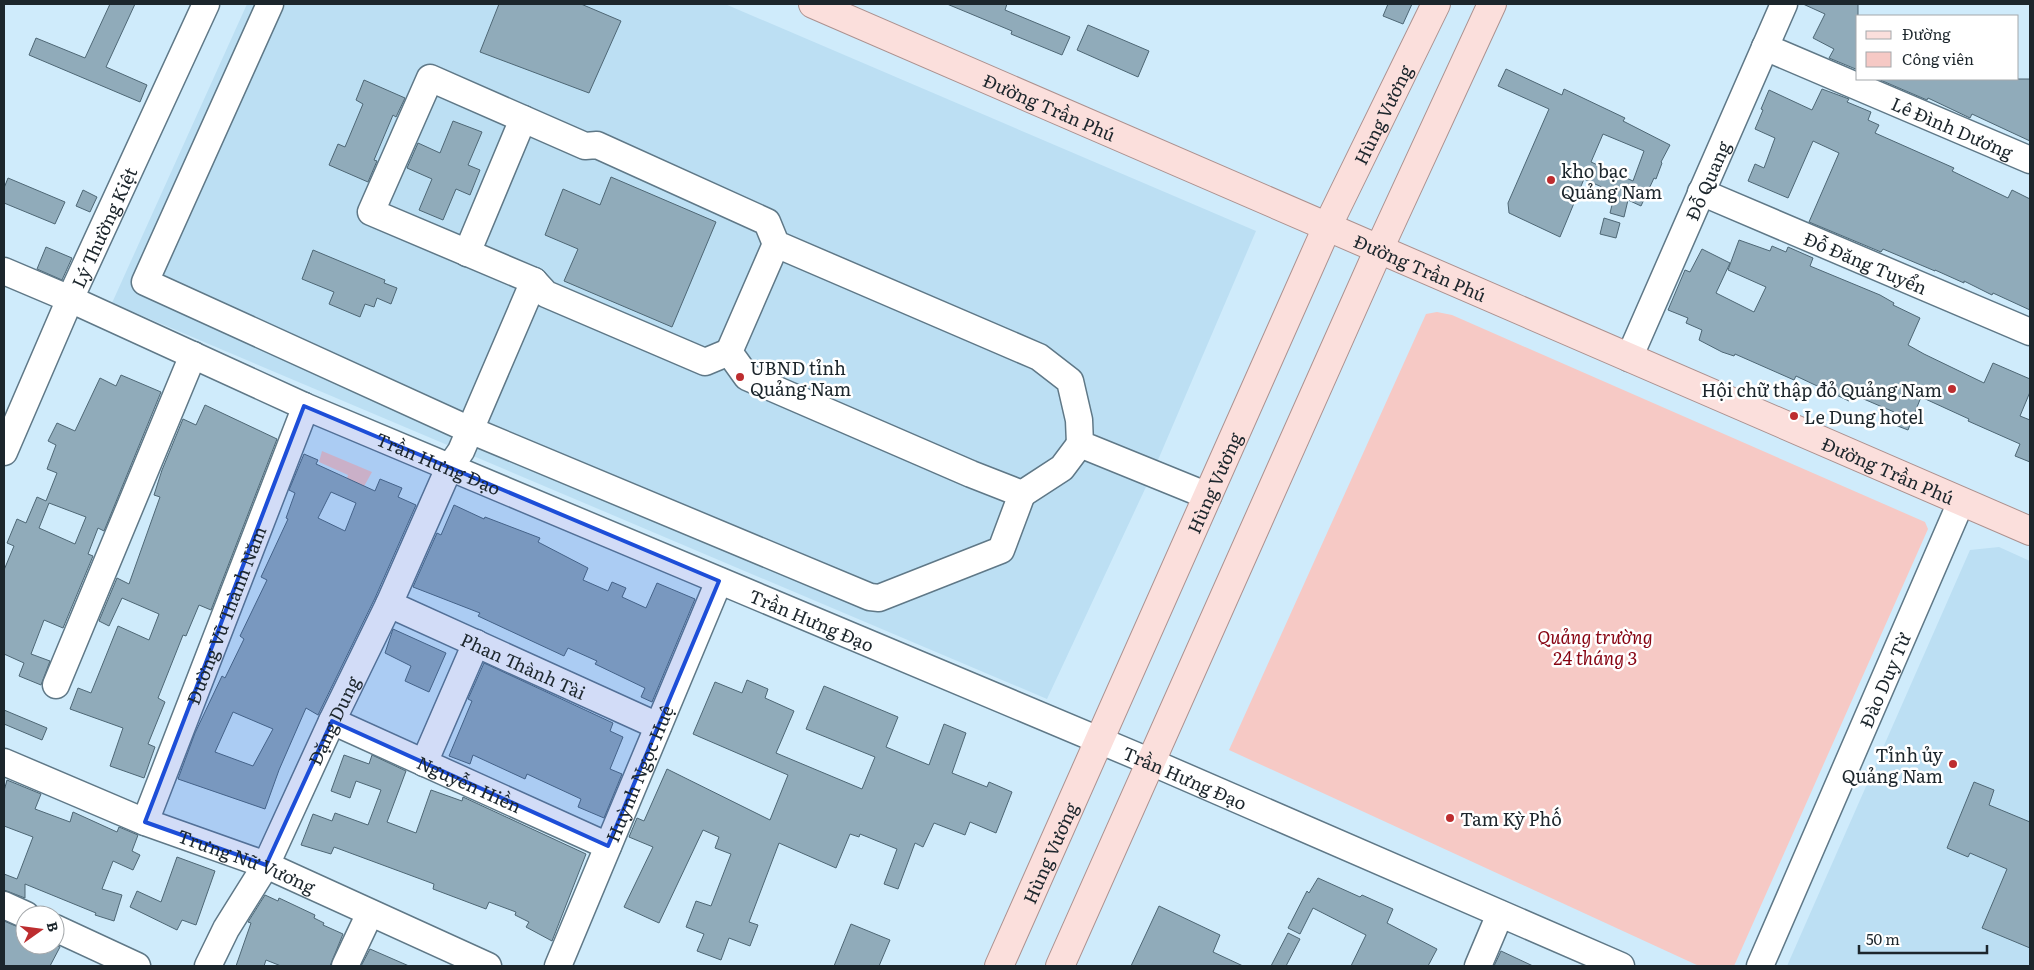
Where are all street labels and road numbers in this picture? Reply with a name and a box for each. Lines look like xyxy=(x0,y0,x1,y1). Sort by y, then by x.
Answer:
street label: Hùng Vương xyxy=(1346,59,1418,169)
street label: Đường Trần Phú xyxy=(979,66,1120,147)
street label: Lê Đình Dương xyxy=(1888,89,2019,165)
street label: Đỗ Quang xyxy=(1677,135,1737,224)
street label: Lý Thường Kiệt xyxy=(64,161,143,292)
street label: Đỗ Đăng Tuyển xyxy=(1800,224,1932,300)
street label: Đường Trần Phú xyxy=(1350,226,1491,308)
street label: Trần Hưng Đạo xyxy=(372,424,505,501)
street label: Hùng Vương xyxy=(1179,427,1248,537)
street label: Đường Trần Phú xyxy=(1818,429,1959,510)
street label: Đường Vũ Thành Năm xyxy=(178,522,272,708)
street label: Trần Hưng Đạo xyxy=(745,581,879,658)
street label: Phan Thành Tài xyxy=(457,625,591,705)
street label: Đào Duy Từ xyxy=(1851,627,1917,732)
street label: Đặng Dung xyxy=(300,670,366,769)
street label: Huỳnh Ngọc Huệ xyxy=(598,701,679,846)
street label: Trần Hưng Đạo xyxy=(1119,738,1252,816)
street label: Nguyễn Hiền xyxy=(413,748,526,819)
street label: Hùng Vương xyxy=(1015,797,1084,908)
street label: Trưng Nữ Vương xyxy=(174,821,321,900)

